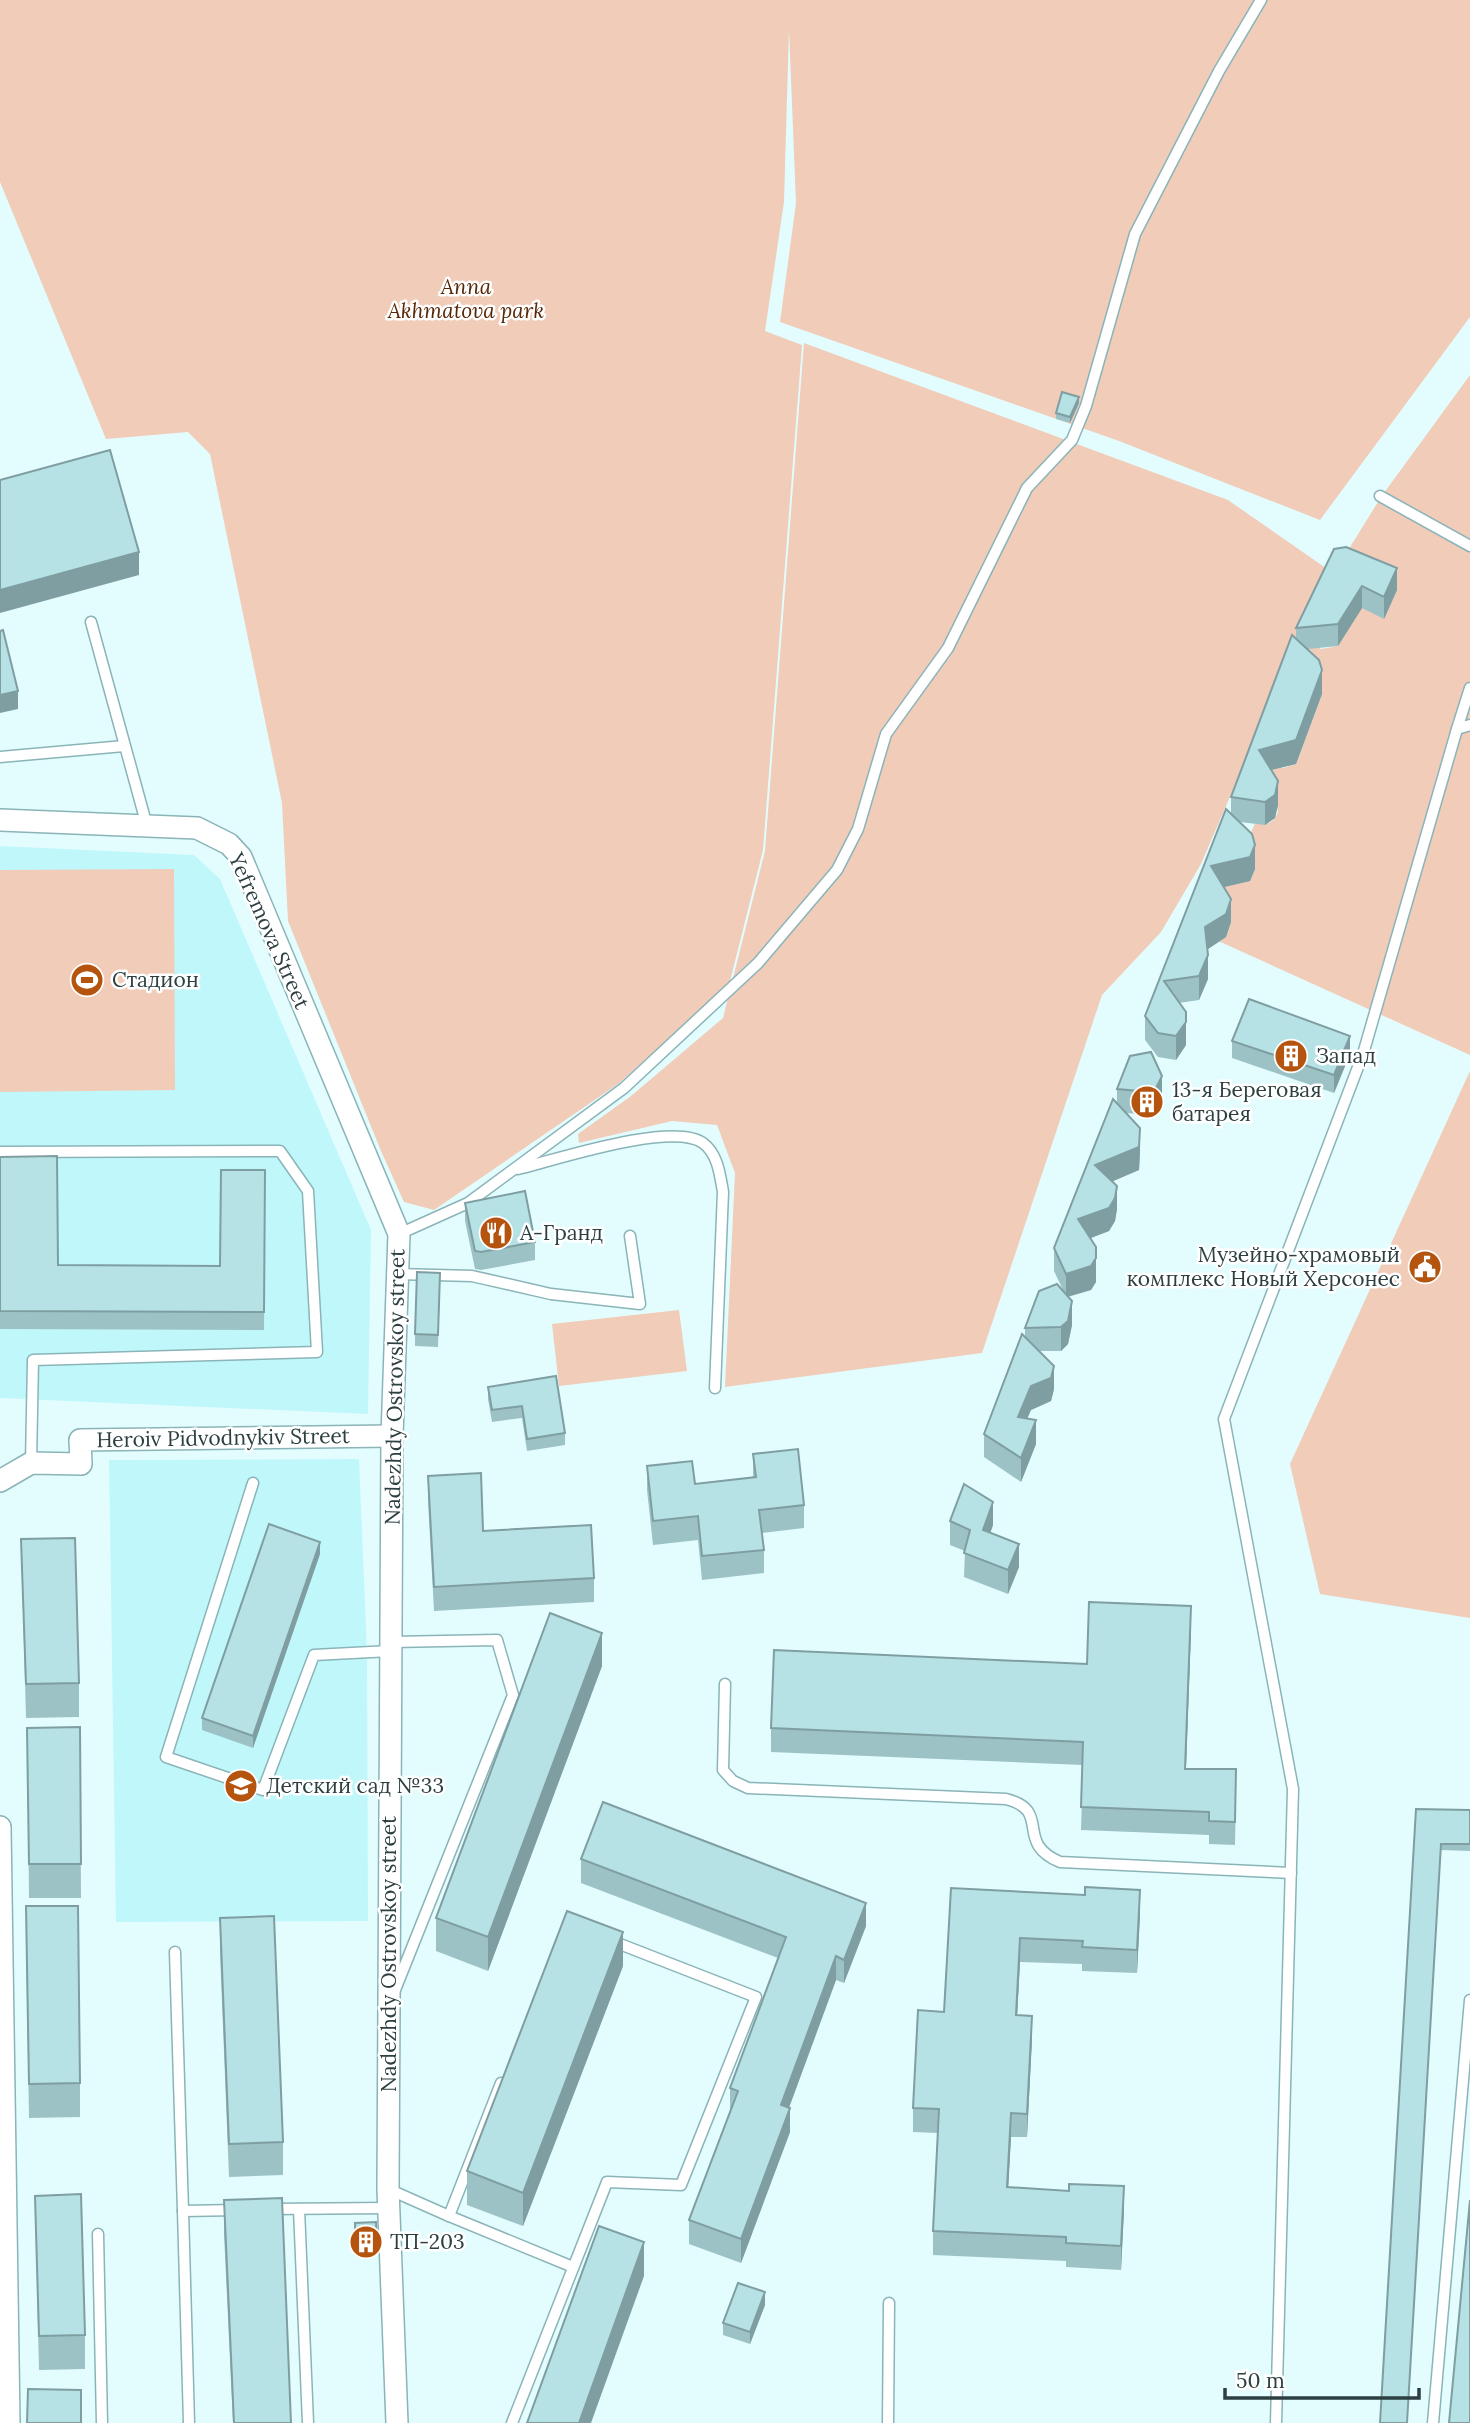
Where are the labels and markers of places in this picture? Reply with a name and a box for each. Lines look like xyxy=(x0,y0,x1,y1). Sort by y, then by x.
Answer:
sports icon: Стадион xyxy=(68,961,106,999)
place label: Стадион xyxy=(112,966,199,993)
building icon: Запад xyxy=(1272,1037,1310,1075)
place label: Запад xyxy=(1316,1042,1376,1069)
place label: 13-я Береговая батарея xyxy=(1172,1076,1322,1127)
building icon: 13-я Береговая батарея xyxy=(1128,1083,1166,1121)
restaurant icon: А-Гранд xyxy=(477,1214,515,1252)
place label: А-Гранд xyxy=(519,1219,603,1246)
place label: Музейно-храмовый комплекс Новый Херсонес xyxy=(1127,1241,1400,1292)
public building icon: Музейно-храмовый комплекс Новый Херсонес xyxy=(1406,1248,1444,1286)
school or university icon: Детский сад №33 xyxy=(222,1767,260,1805)
place label: Детский сад №33 xyxy=(266,1772,444,1799)
building icon: ТП-203 xyxy=(347,2223,385,2261)
place label: ТП-203 xyxy=(390,2228,465,2255)

